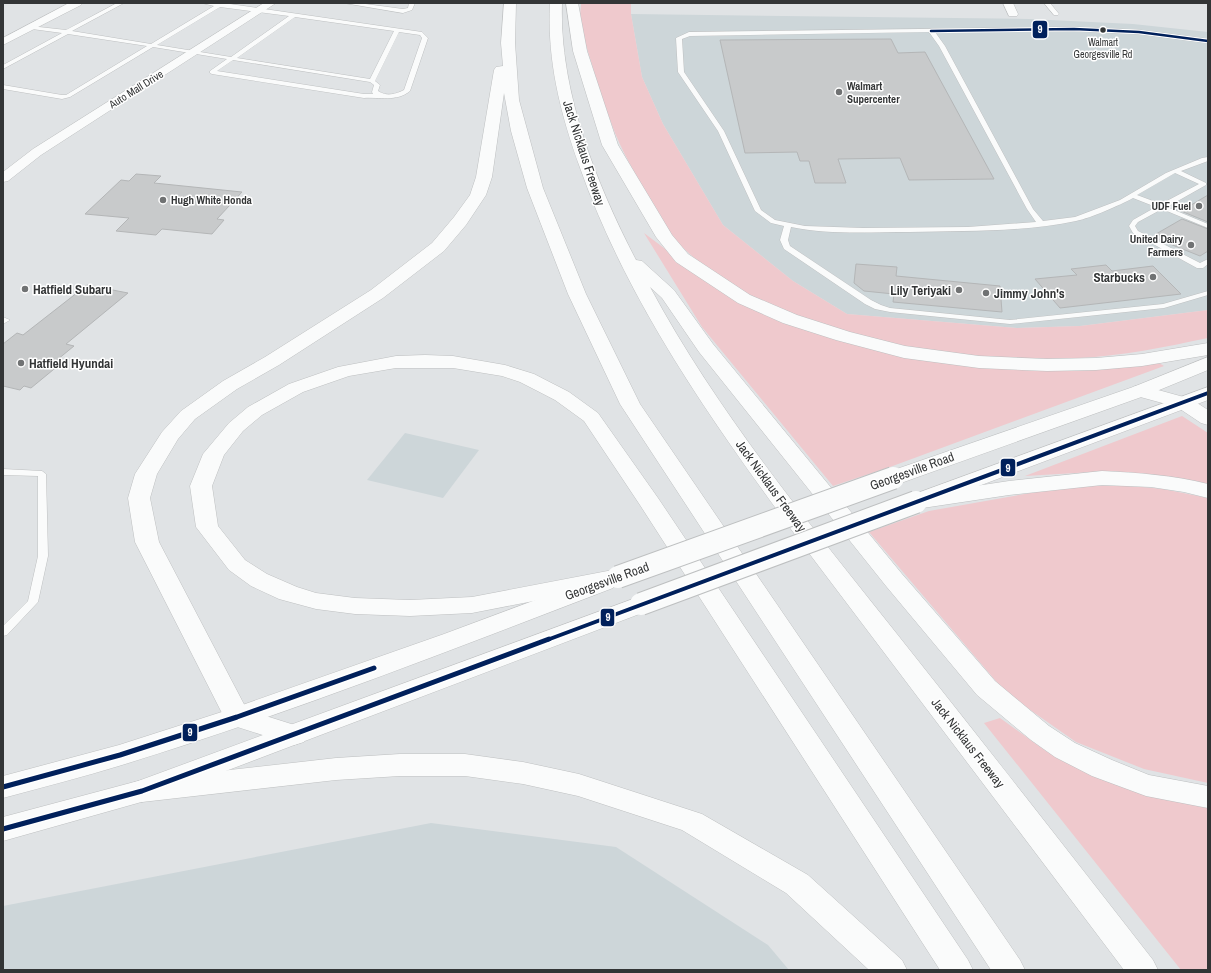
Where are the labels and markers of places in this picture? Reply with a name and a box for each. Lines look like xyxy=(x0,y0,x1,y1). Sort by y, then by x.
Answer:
marker: Walmart Georgesville Rd xyxy=(1098,25,1108,35)
place label: Walmart Georgesville Rd xyxy=(1074,36,1132,61)
place label: Walmart Supercenter xyxy=(847,79,900,106)
marker: Walmart Supercenter xyxy=(834,87,844,97)
place label: Hugh White Honda xyxy=(171,193,252,207)
marker: Hugh White Honda xyxy=(158,195,168,205)
place label: UDF Fuel xyxy=(1151,199,1191,213)
marker: UDF Fuel xyxy=(1194,201,1204,211)
place label: United Dairy Farmers xyxy=(1130,232,1183,259)
marker: United Dairy Farmers xyxy=(1186,240,1196,250)
place label: Starbucks xyxy=(1093,269,1145,286)
marker: Starbucks xyxy=(1148,272,1158,282)
place label: Hatfield Subaru xyxy=(33,281,112,298)
place label: Lily Teriyaki xyxy=(890,282,951,299)
marker: Hatfield Subaru xyxy=(20,284,30,294)
marker: Lily Teriyaki xyxy=(954,285,964,295)
place label: Jimmy John's xyxy=(994,285,1065,302)
marker: Jimmy John's xyxy=(981,288,991,298)
place label: Hatfield Hyundai xyxy=(29,355,113,372)
marker: Hatfield Hyundai xyxy=(16,358,26,368)

